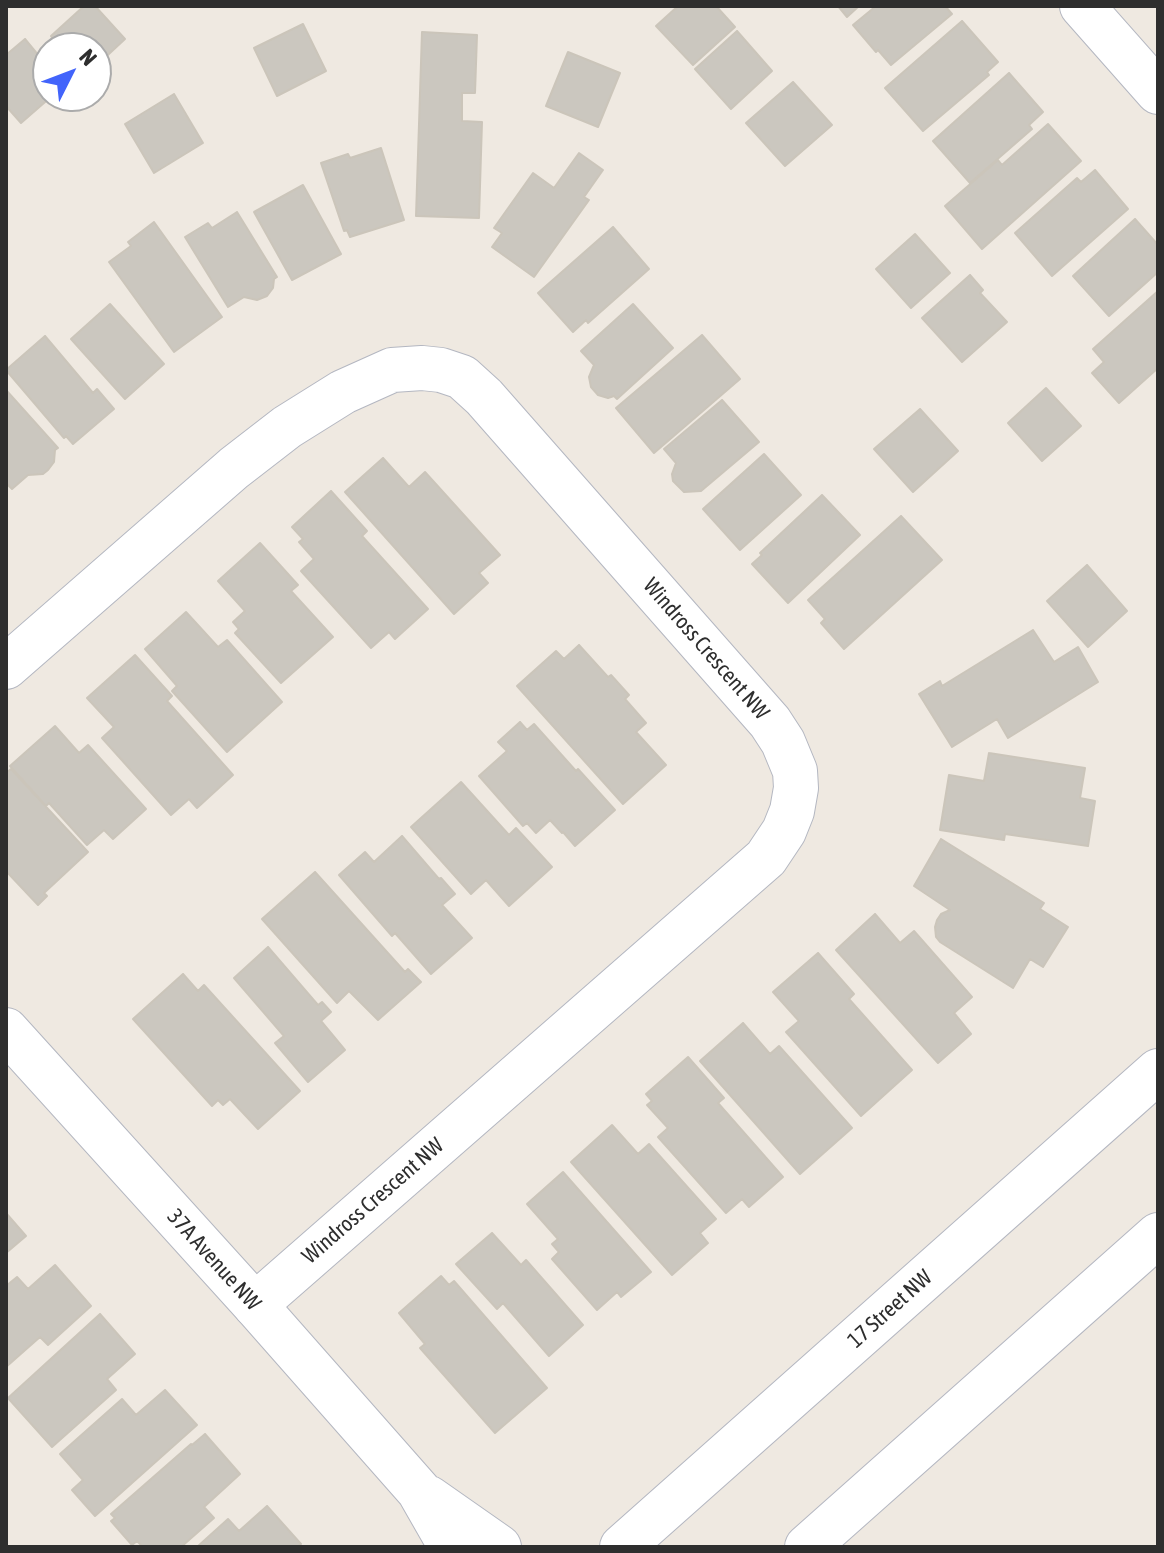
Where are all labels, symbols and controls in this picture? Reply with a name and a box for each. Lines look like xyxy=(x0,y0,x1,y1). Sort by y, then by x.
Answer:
north arrow xyxy=(32,32,112,112)
text: N xyxy=(74,44,102,71)
street label: Windross Crescent NW xyxy=(637,573,775,725)
street label: Windross Crescent NW xyxy=(297,1132,449,1270)
street label: 37A Avenue NW xyxy=(162,1204,266,1316)
street label: 17 Street NW xyxy=(843,1264,937,1354)

